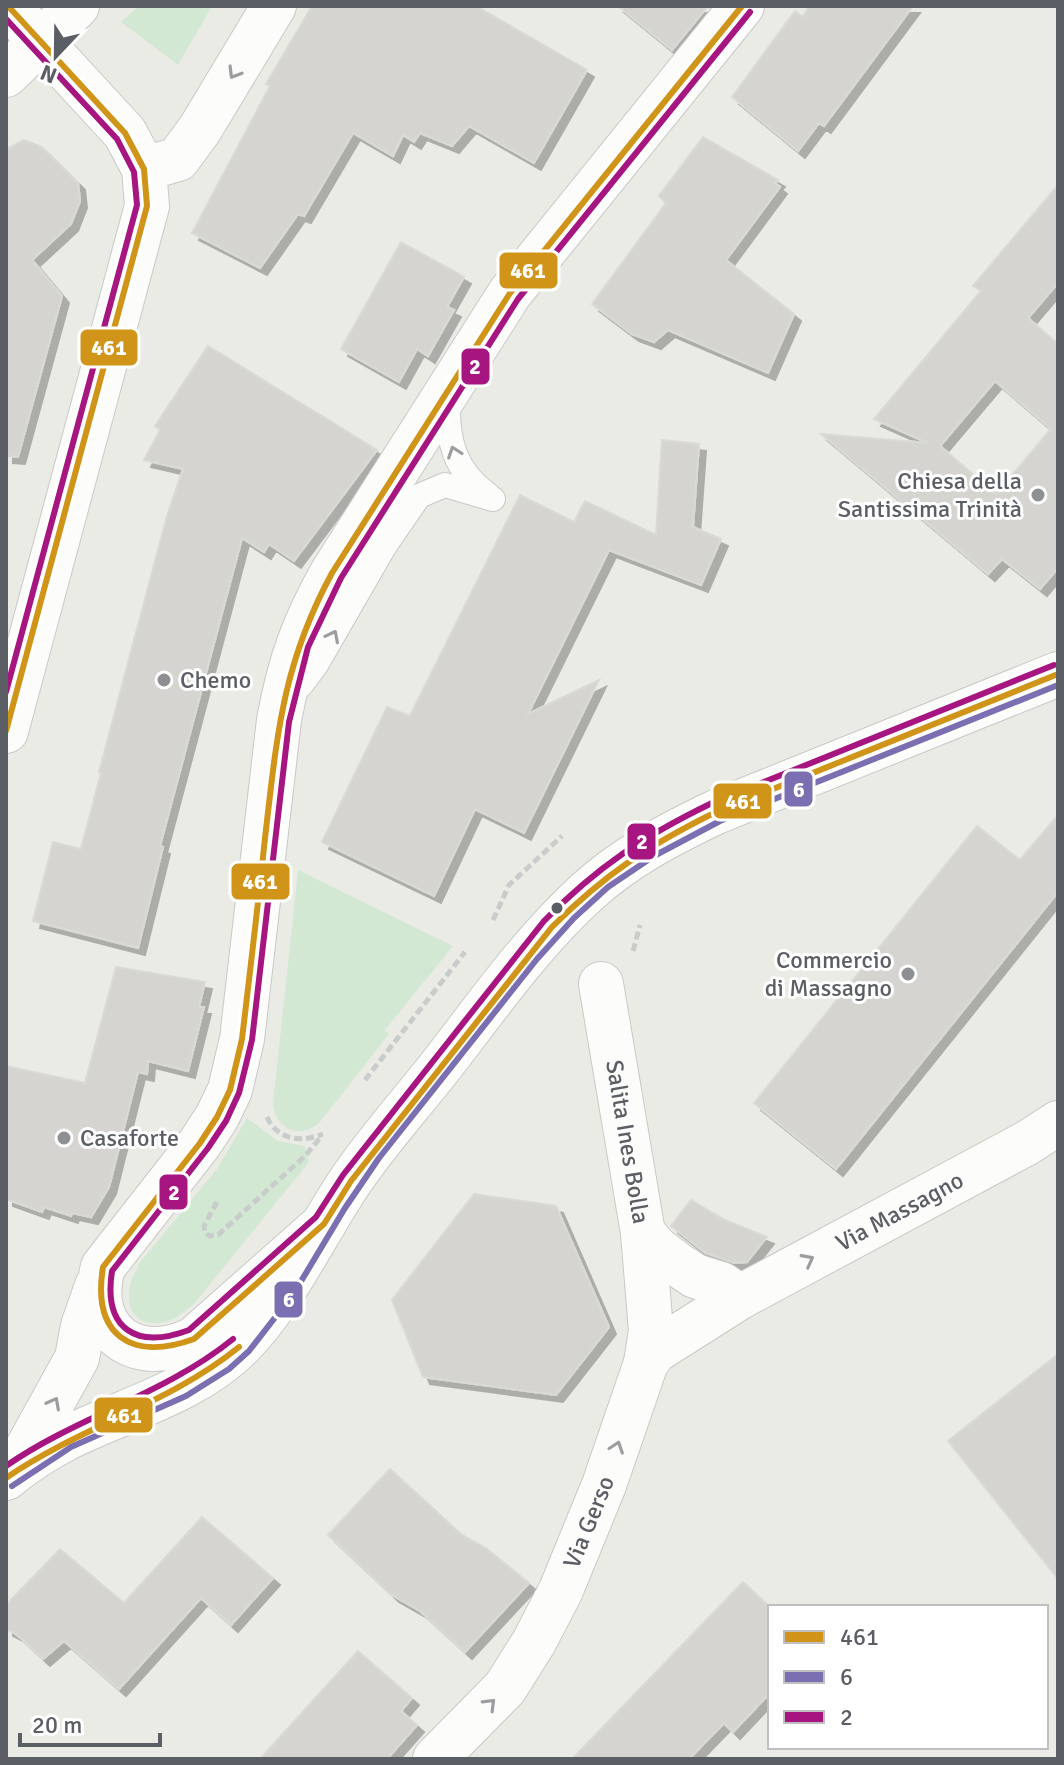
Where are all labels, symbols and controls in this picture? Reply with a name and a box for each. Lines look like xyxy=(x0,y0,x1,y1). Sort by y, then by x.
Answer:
north arrow xyxy=(16,16,96,96)
text: N xyxy=(37,59,61,89)
one-way arrow xyxy=(228,64,243,79)
line badge: 461 xyxy=(498,251,559,290)
text: 461 xyxy=(510,257,546,284)
line badge: 461 xyxy=(79,328,139,367)
text: 461 xyxy=(91,334,127,361)
line badge: 2 xyxy=(460,347,491,386)
text: 2 xyxy=(469,353,481,380)
one-way arrow xyxy=(448,446,464,460)
place label: Chiesa della Santissima Trinità xyxy=(838,466,1022,524)
marker: Chiesa della Santissima Trinità xyxy=(1029,486,1047,504)
one-way arrow xyxy=(324,629,339,644)
place label: Chemo xyxy=(180,665,251,695)
marker: Chemo xyxy=(155,671,173,689)
line badge: 6 xyxy=(783,770,814,808)
text: 6 xyxy=(793,776,805,803)
line badge: 461 xyxy=(712,782,773,820)
text: 461 xyxy=(725,788,761,815)
line badge: 2 xyxy=(626,822,657,861)
text: 2 xyxy=(636,828,648,855)
line badge: 461 xyxy=(230,862,291,901)
text: 461 xyxy=(242,868,278,895)
unlabelled marker xyxy=(549,900,565,916)
place label: Commercio di Massagno xyxy=(765,945,892,1003)
marker: Commercio di Massagno xyxy=(899,965,917,983)
street label: Salita Ines Bolla xyxy=(599,1058,656,1226)
place label: Casaforte xyxy=(80,1123,179,1153)
marker: Casaforte xyxy=(55,1129,73,1147)
street label: Via Massagno xyxy=(831,1165,969,1258)
line badge: 2 xyxy=(158,1173,189,1211)
text: 2 xyxy=(168,1179,180,1206)
one-way arrow xyxy=(800,1254,814,1270)
line badge: 6 xyxy=(273,1280,304,1319)
text: 6 xyxy=(283,1286,295,1313)
one-way arrow xyxy=(44,1396,59,1411)
line badge: 461 xyxy=(93,1396,154,1434)
text: 461 xyxy=(106,1402,142,1429)
one-way arrow xyxy=(608,1441,624,1455)
street label: Via Gerso xyxy=(557,1472,621,1573)
legend xyxy=(768,1605,1048,1749)
text: 461 xyxy=(840,1622,879,1652)
text: 6 xyxy=(840,1662,853,1692)
scale bar xyxy=(20,1697,160,1747)
one-way arrow xyxy=(481,1699,495,1713)
text: 2 xyxy=(840,1702,853,1732)
text: 20 m xyxy=(32,1710,82,1740)

